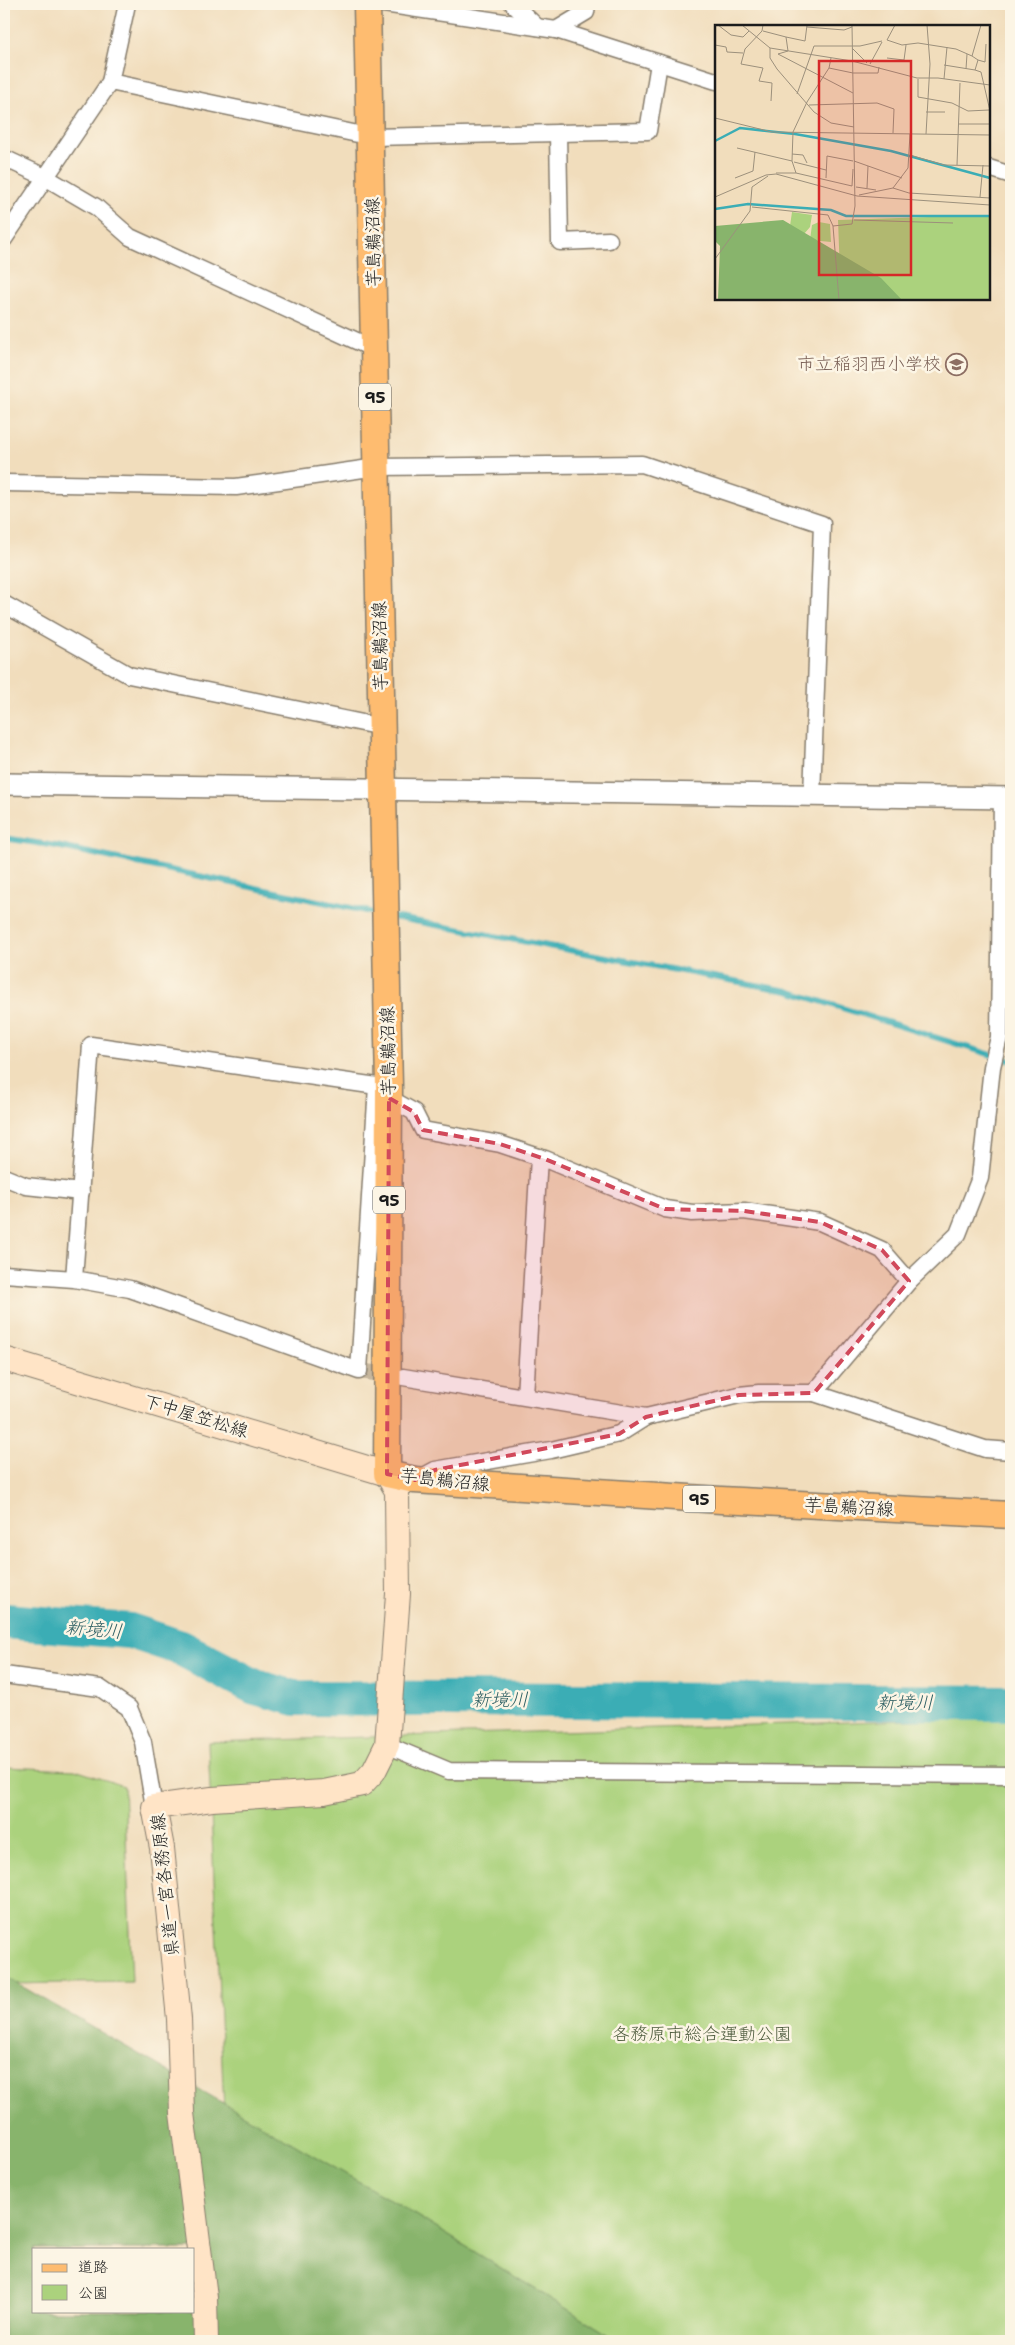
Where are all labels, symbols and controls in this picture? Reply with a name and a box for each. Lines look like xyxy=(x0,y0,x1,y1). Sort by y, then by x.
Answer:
inset map xyxy=(715,25,990,300)
street label: 芋島鵜沼線 xyxy=(360,197,386,287)
place label: 市立稲羽西小学校 xyxy=(797,352,941,376)
school or university icon: 市立稲羽西小学校 xyxy=(945,352,969,376)
road number: 95 xyxy=(359,384,391,411)
street label: 芋島鵜沼線 xyxy=(367,601,393,691)
street label: 芋島鵜沼線 xyxy=(375,1006,401,1096)
road number: 95 xyxy=(373,1186,405,1214)
street label: 下中屋笠松線 xyxy=(141,1389,251,1443)
street label: 芋島鵜沼線 xyxy=(399,1463,491,1497)
road number: 95 xyxy=(683,1486,715,1512)
street label: 芋島鵜沼線 xyxy=(803,1493,895,1521)
water label: 新境川 xyxy=(65,1614,123,1644)
water label: 新境川 xyxy=(471,1687,529,1712)
water label: 新境川 xyxy=(876,1690,934,1715)
street label: 県道一宮各務原線 xyxy=(146,1812,184,1958)
park label: 各務原市総合運動公園 xyxy=(612,2022,792,2046)
legend xyxy=(32,2248,195,2312)
text: 道路 xyxy=(78,2257,108,2277)
text: 公園 xyxy=(78,2283,108,2303)

